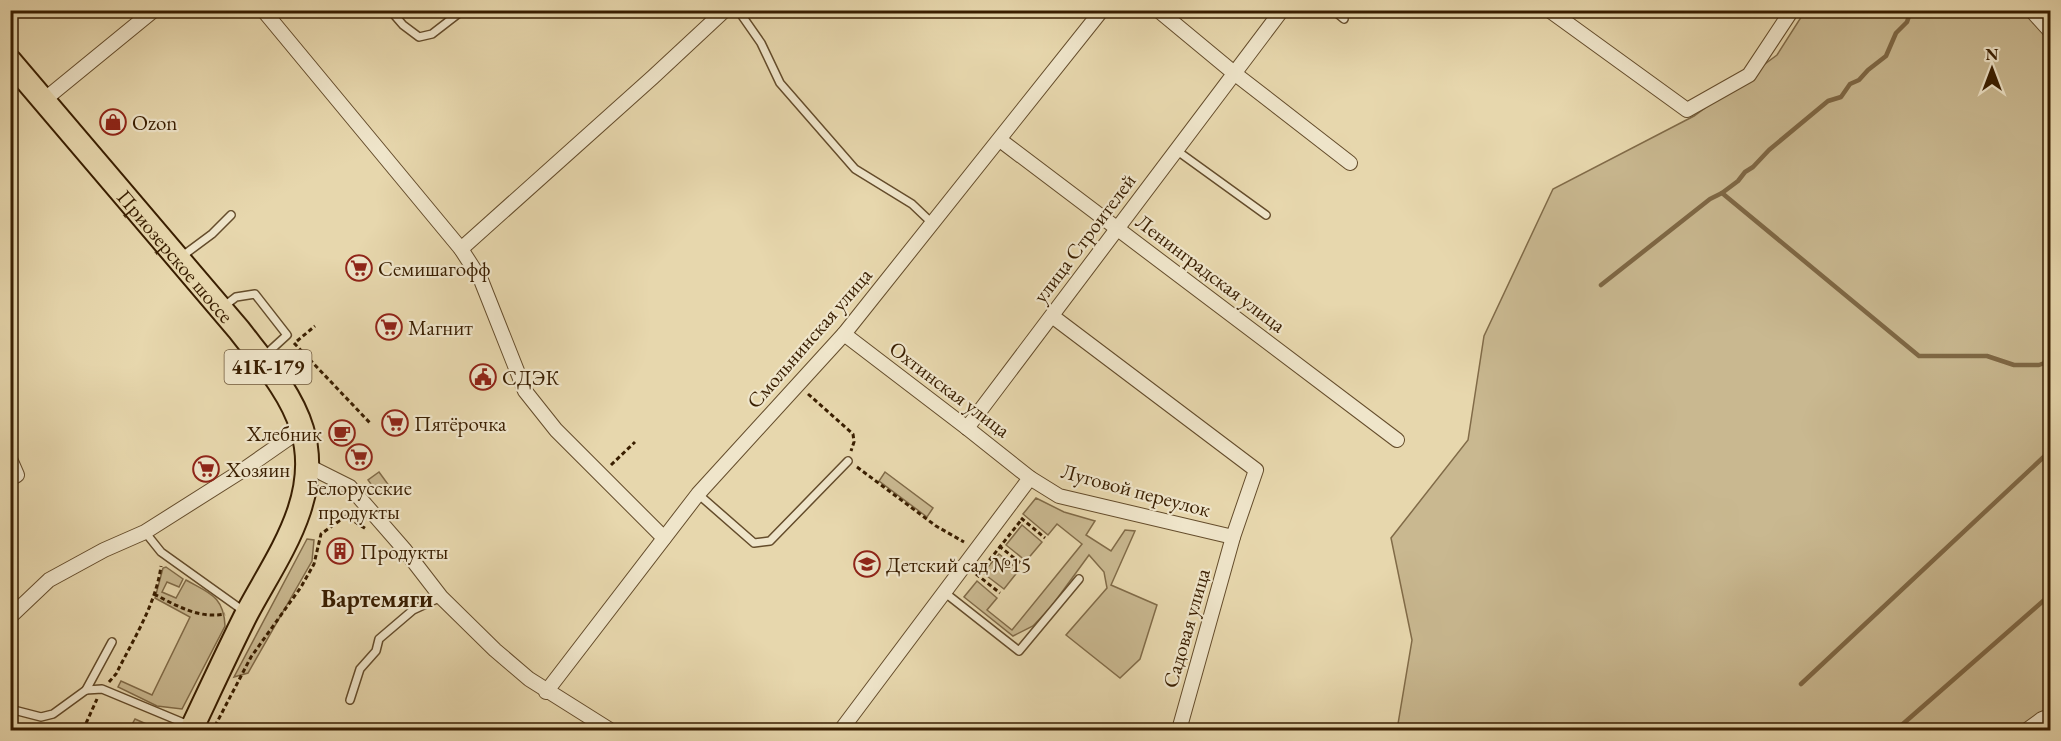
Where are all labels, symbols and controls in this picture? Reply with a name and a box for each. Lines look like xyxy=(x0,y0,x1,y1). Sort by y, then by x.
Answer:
north arrow xyxy=(1962,39,2022,99)
text: N xyxy=(1986,44,1999,65)
shop icon: Ozon xyxy=(98,107,128,137)
place label: Ozon xyxy=(132,109,177,136)
street label: улица Строителей xyxy=(1026,168,1142,308)
street label: Приозерское шоссе xyxy=(112,184,240,328)
street label: Ленинградская улица xyxy=(1131,208,1292,339)
supermarket icon: Семишагофф xyxy=(344,253,374,283)
place label: Семишагофф xyxy=(378,255,491,282)
street label: Смольнинская улица xyxy=(740,261,878,414)
supermarket icon: Магнит xyxy=(374,312,404,342)
place label: Магнит xyxy=(408,314,473,341)
street label: Охтинская улица xyxy=(884,335,1016,444)
road number: 41К-179 xyxy=(224,350,312,384)
public building icon: СДЭК xyxy=(468,362,498,392)
place label: СДЭК xyxy=(502,364,559,391)
supermarket icon: Пятёрочка xyxy=(380,408,410,438)
place label: Пятёрочка xyxy=(414,410,507,437)
cafe icon: Хлебник xyxy=(327,418,357,448)
place label: Хлебник xyxy=(246,420,322,447)
supermarket icon: Белорусские продукты xyxy=(344,442,374,472)
supermarket icon: Хозяин xyxy=(191,454,221,484)
place label: Хозяин xyxy=(225,456,290,483)
street label: Луговой переулок xyxy=(1058,457,1214,523)
place label: Белорусские продукты xyxy=(306,474,412,525)
building icon: Продукты xyxy=(325,536,355,566)
place label: Продукты xyxy=(360,538,449,565)
school or university icon: Детский сад №15 xyxy=(852,549,882,579)
place label: Детский сад №15 xyxy=(886,551,1031,578)
street label: Садовая улица xyxy=(1156,565,1216,691)
district label: Вартемяги xyxy=(321,583,433,614)

